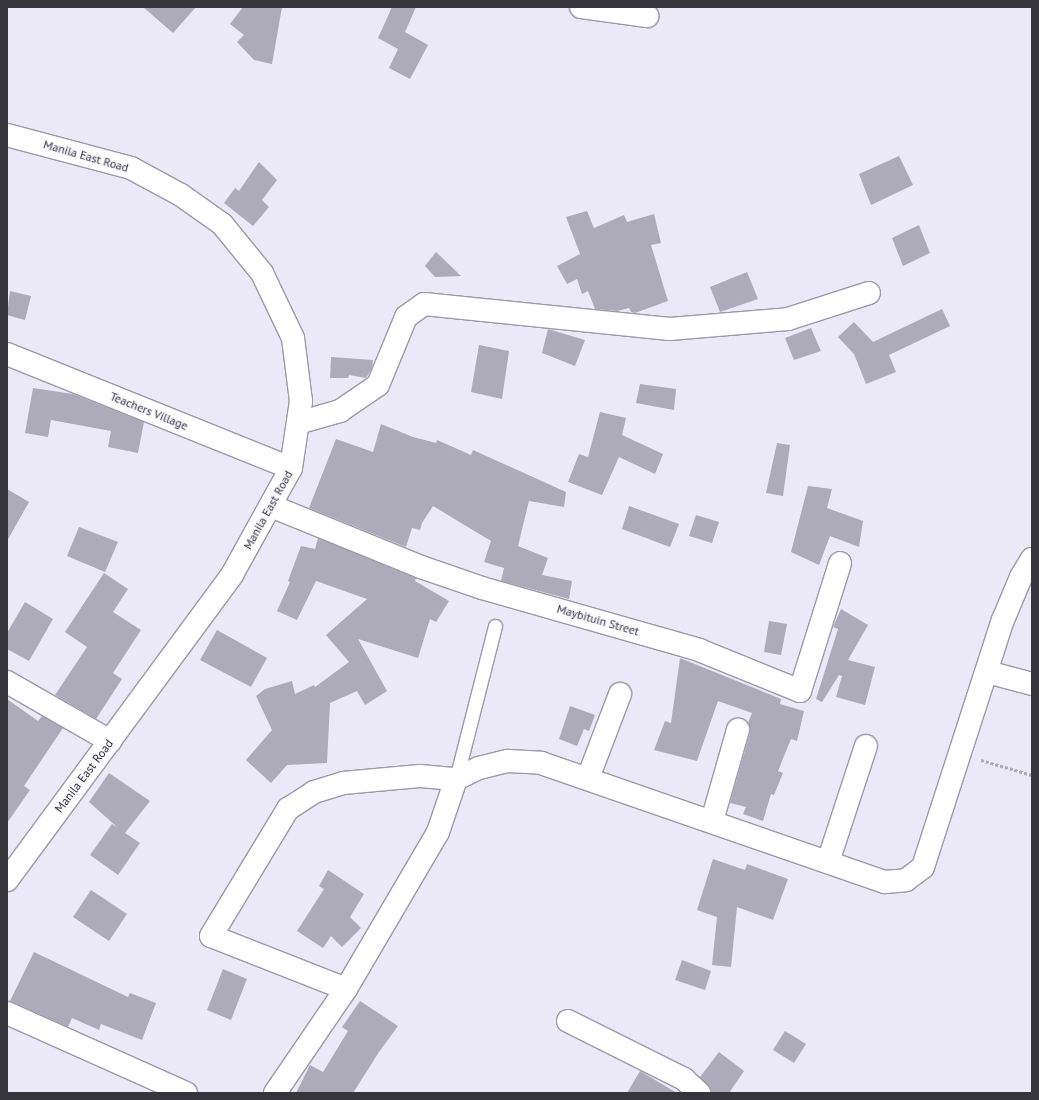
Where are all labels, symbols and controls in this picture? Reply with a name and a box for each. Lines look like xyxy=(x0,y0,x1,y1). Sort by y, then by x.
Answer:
street label: Manila East Road xyxy=(42,137,130,175)
street label: Teachers Village xyxy=(108,389,190,433)
street label: Manila East Road xyxy=(240,468,296,552)
street label: Maybituin Street xyxy=(555,601,641,639)
street label: Manila East Road xyxy=(52,737,116,815)

